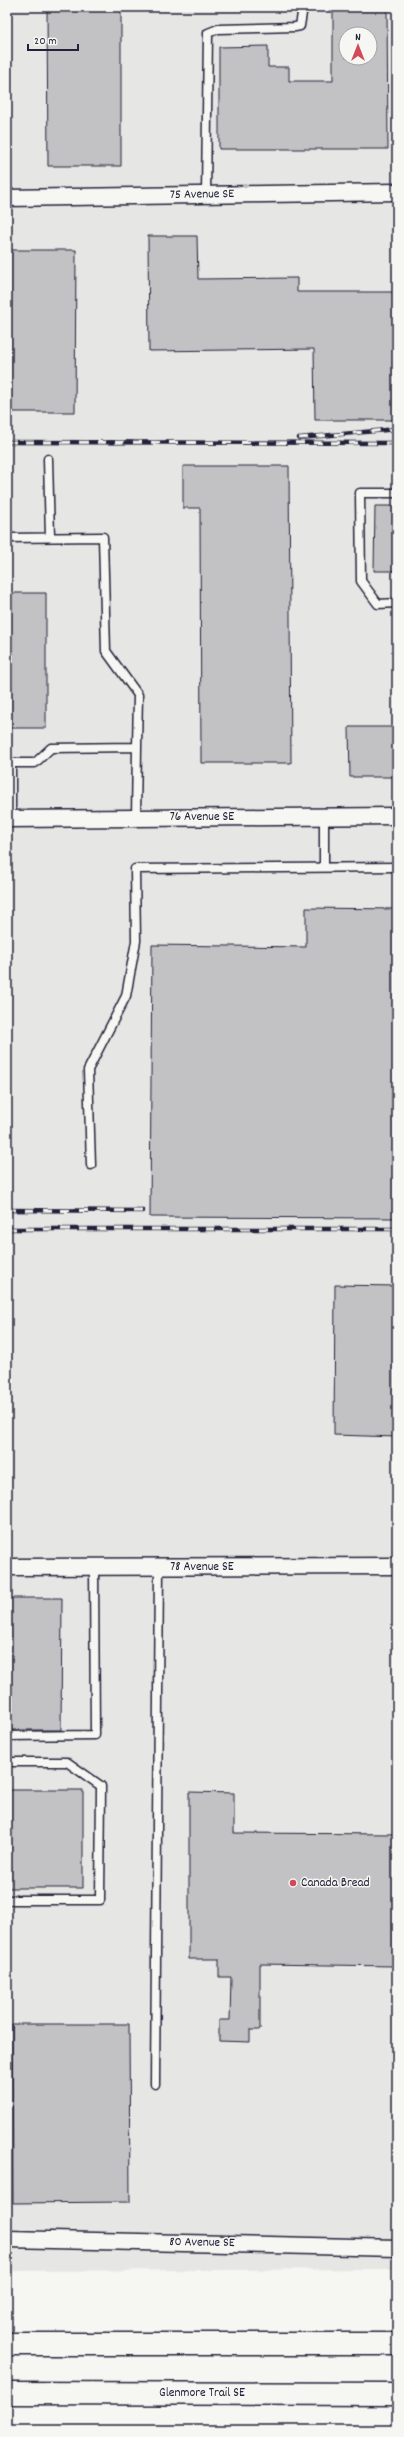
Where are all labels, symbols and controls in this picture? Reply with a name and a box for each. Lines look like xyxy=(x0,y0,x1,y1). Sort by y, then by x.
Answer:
scale bar xyxy=(28,26,78,52)
north arrow xyxy=(338,26,378,66)
text: N xyxy=(355,30,361,46)
text: 20 m xyxy=(34,33,57,50)
street label: 75 Avenue SE xyxy=(170,185,234,205)
street label: 76 Avenue SE xyxy=(170,808,234,827)
street label: 78 Avenue SE xyxy=(170,1558,234,1577)
place label: Canada Bread xyxy=(301,1874,370,1893)
marker: Canada Bread xyxy=(288,1878,298,1888)
street label: 80 Avenue SE xyxy=(169,2233,235,2253)
street label: Glenmore Trail SE xyxy=(159,2384,245,2403)

